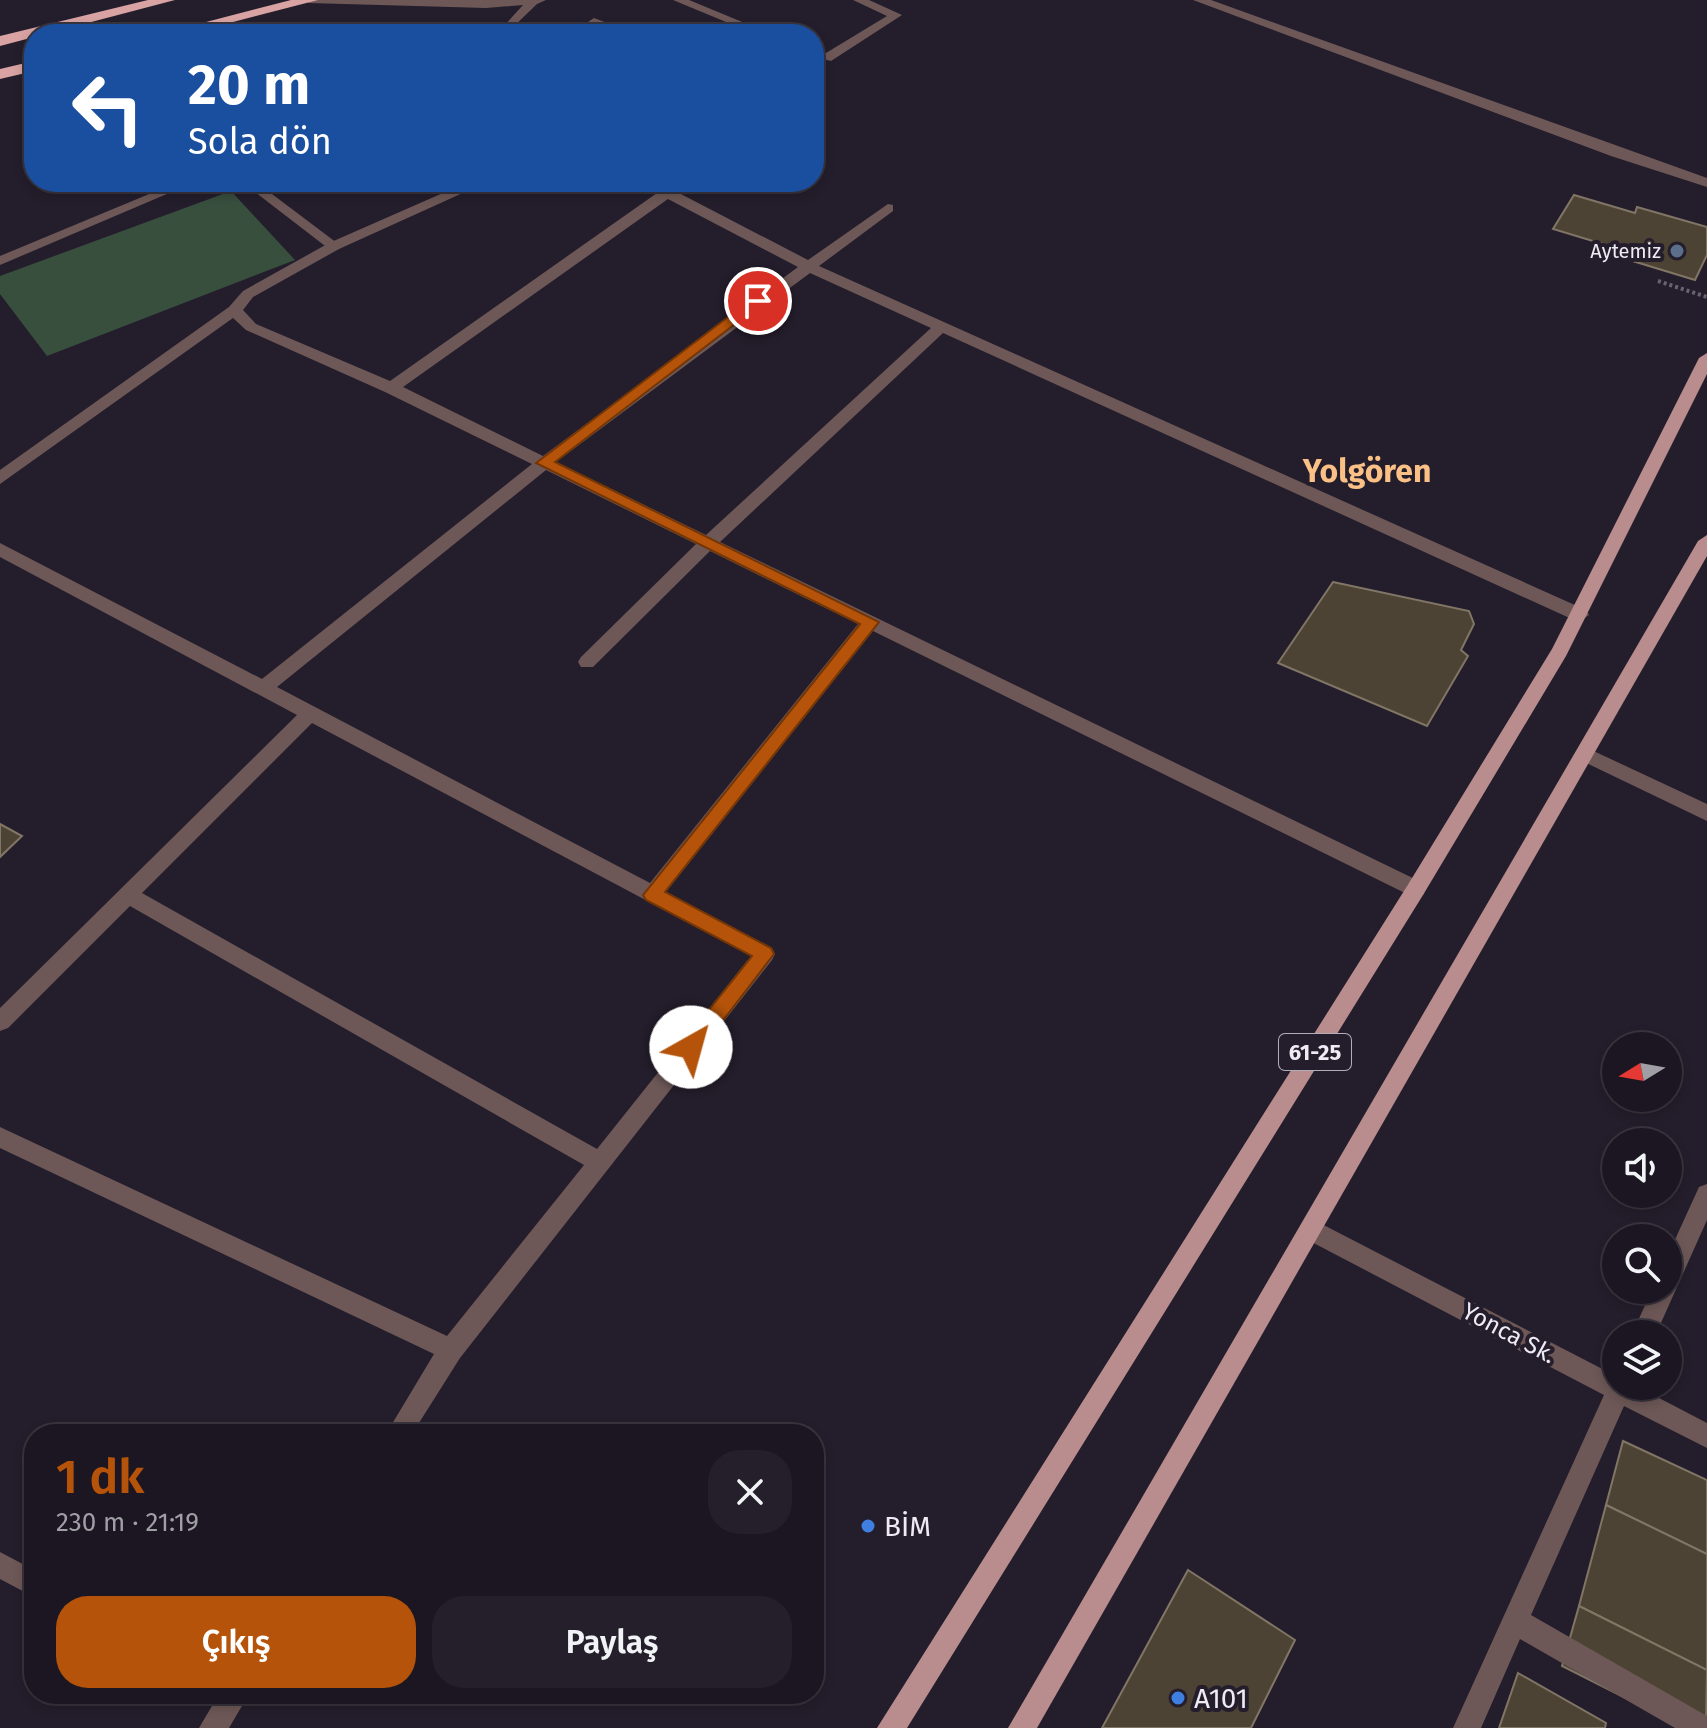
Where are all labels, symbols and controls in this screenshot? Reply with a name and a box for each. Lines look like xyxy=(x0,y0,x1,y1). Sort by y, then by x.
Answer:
text: 20 m xyxy=(188,52,310,119)
icon: left xyxy=(56,56,160,160)
text: Sola dön xyxy=(188,120,332,164)
place label: Aytemiz xyxy=(1590,239,1661,263)
marker: Aytemiz xyxy=(1668,242,1686,260)
pin xyxy=(724,267,792,335)
icon: arrive xyxy=(736,279,780,323)
district label: Yolgören xyxy=(1302,452,1431,490)
position arrow xyxy=(649,1005,733,1089)
north arrow xyxy=(1602,1032,1682,1112)
map controls xyxy=(1602,1032,1682,1400)
road number: 61-25 xyxy=(1279,1034,1351,1070)
button: sound xyxy=(1602,1128,1682,1208)
button: search xyxy=(1602,1224,1682,1304)
street label: Yonca Sk. xyxy=(1458,1297,1560,1369)
button: layers xyxy=(1602,1320,1682,1400)
text: 1 dk xyxy=(56,1448,144,1506)
button: close xyxy=(708,1450,792,1534)
text: 230 m · 21:19 xyxy=(56,1507,199,1538)
place label: BİM xyxy=(884,1510,931,1543)
marker: BİM xyxy=(859,1517,877,1535)
button: Çıkış xyxy=(56,1596,416,1688)
button: Paylaş xyxy=(432,1596,792,1688)
place label: A101 xyxy=(1194,1682,1248,1715)
marker: A101 xyxy=(1169,1689,1187,1707)

